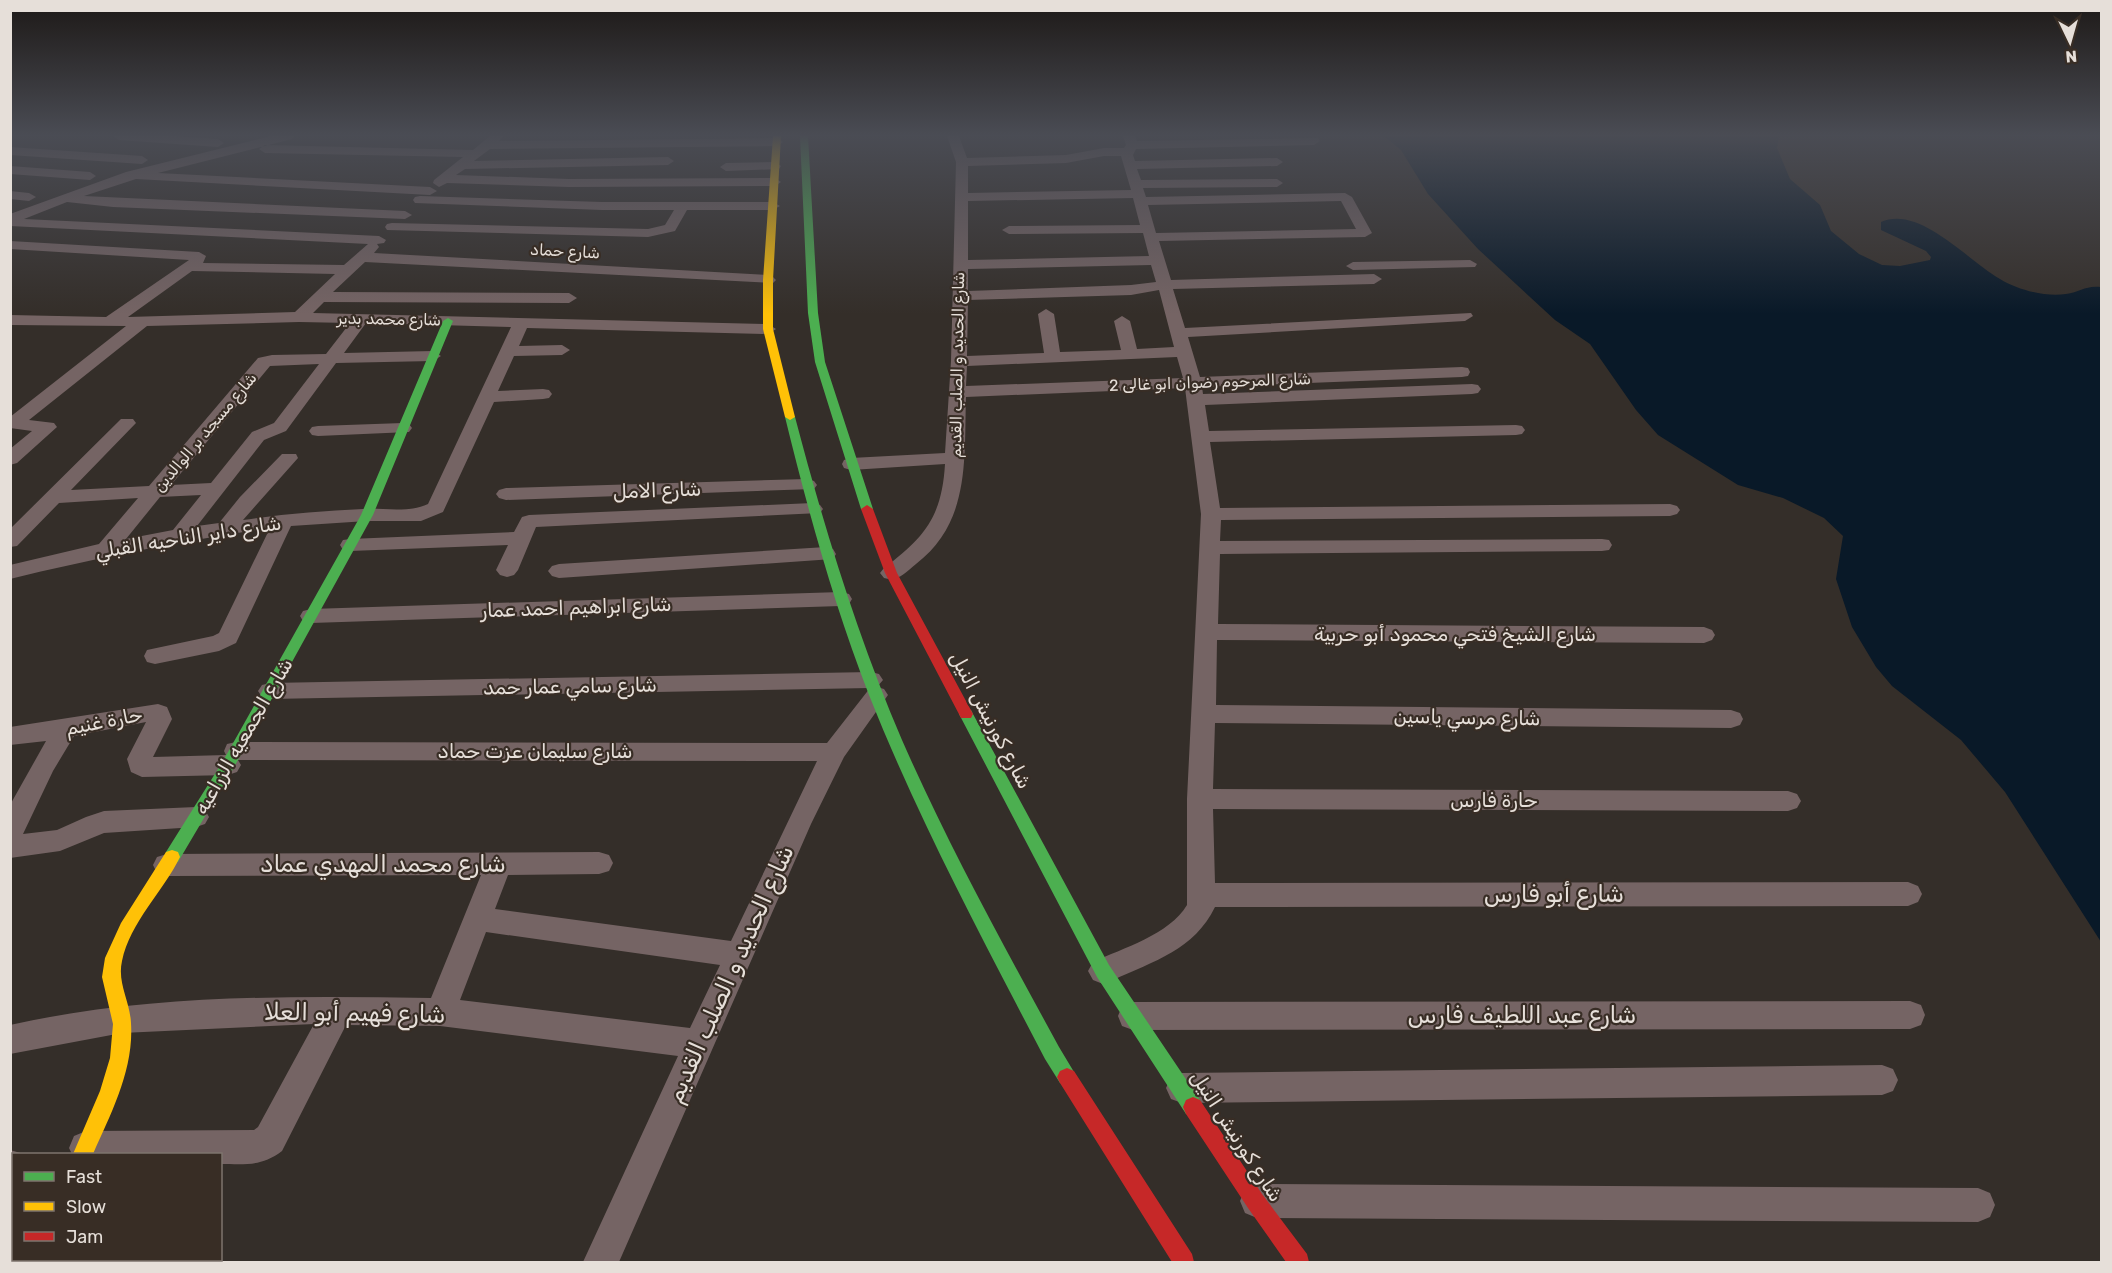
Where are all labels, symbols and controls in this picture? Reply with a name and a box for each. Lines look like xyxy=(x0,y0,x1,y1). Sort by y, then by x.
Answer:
north arrow xyxy=(2040,12,2100,72)
text: N xyxy=(2065,46,2078,66)
street label: شارع حماد xyxy=(529,240,600,264)
street label: شارع الحديد و الصلب القديم xyxy=(946,272,970,458)
street label: شارع محمد بدير xyxy=(336,309,441,331)
street label: شارع مسجد بر الوالدين xyxy=(149,368,262,497)
street label: شارع المرحوم رضوان ابو غالى 2 xyxy=(1109,369,1311,397)
street label: شارع الامل xyxy=(612,476,702,506)
street label: شارع داير الناحيه القبلي xyxy=(93,510,283,567)
street label: شارع ابراهيم احمد عمار xyxy=(479,592,672,624)
street label: شارع الشيخ فتحي محمود أبو حربية xyxy=(1314,622,1596,649)
street label: شارع كورنيش النيل xyxy=(943,647,1037,794)
street label: شارع الجمعيه الزراعيه xyxy=(188,654,299,819)
street label: شارع سامي عمار حمد xyxy=(483,672,657,703)
street label: حارة غنيم xyxy=(63,702,145,741)
street label: شارع مرسي ياسين xyxy=(1393,704,1541,733)
street label: شارع سليمان عزت حماد xyxy=(438,739,632,765)
street label: حارة فارس xyxy=(1450,788,1538,812)
street label: شارع الحديد و الصلب القديم xyxy=(660,841,801,1108)
street label: شارع محمد المهدي عماد xyxy=(260,850,506,881)
street label: شارع أبو فارس xyxy=(1484,880,1624,910)
street label: شارع فهيم أبو العلا xyxy=(264,997,446,1031)
street label: شارع عبد اللطيف فارس xyxy=(1408,1001,1636,1031)
street label: شارع كورنيش النيل xyxy=(1184,1066,1288,1207)
legend xyxy=(12,1153,222,1261)
text: Fast xyxy=(66,1166,102,1188)
text: Slow xyxy=(66,1196,106,1218)
text: Jam xyxy=(66,1226,103,1248)

